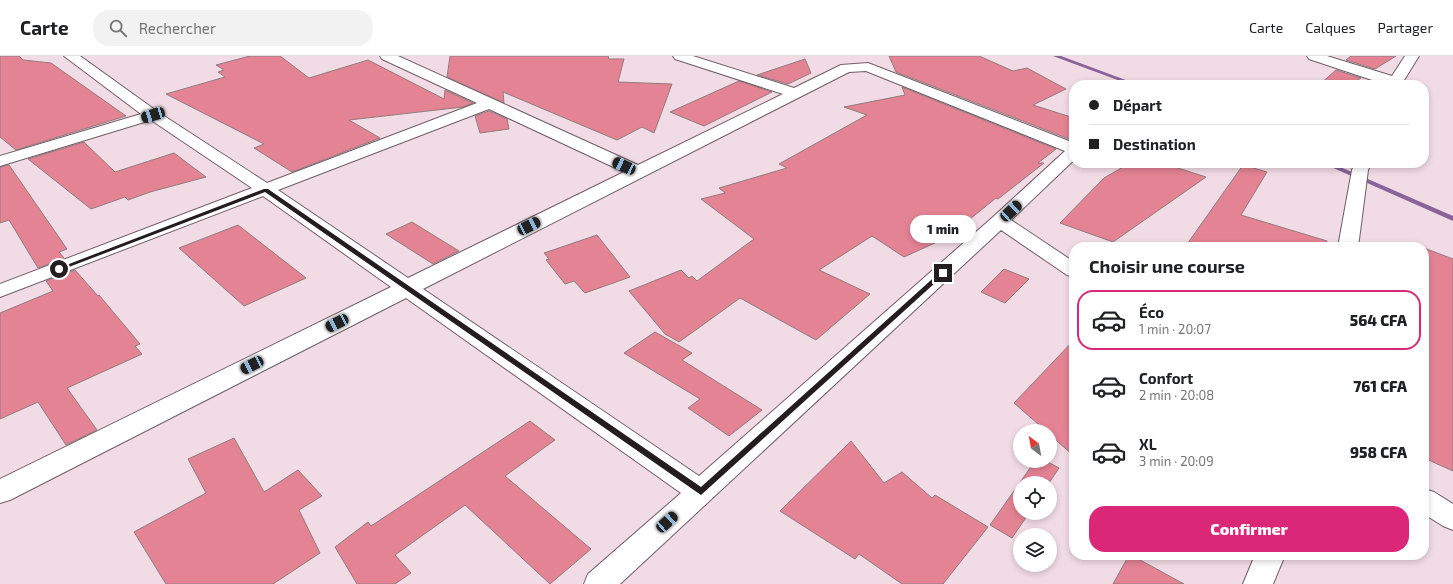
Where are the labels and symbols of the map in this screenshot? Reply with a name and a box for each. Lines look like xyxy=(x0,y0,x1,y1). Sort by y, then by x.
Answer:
car xyxy=(140,106,166,124)
car xyxy=(611,155,637,177)
car xyxy=(998,198,1024,224)
car xyxy=(516,215,542,237)
callout: 1 min xyxy=(910,215,976,243)
route start xyxy=(50,260,68,278)
route end xyxy=(934,264,952,282)
car xyxy=(324,312,350,334)
car xyxy=(239,354,265,376)
north arrow xyxy=(1013,424,1057,468)
car xyxy=(654,510,680,534)

